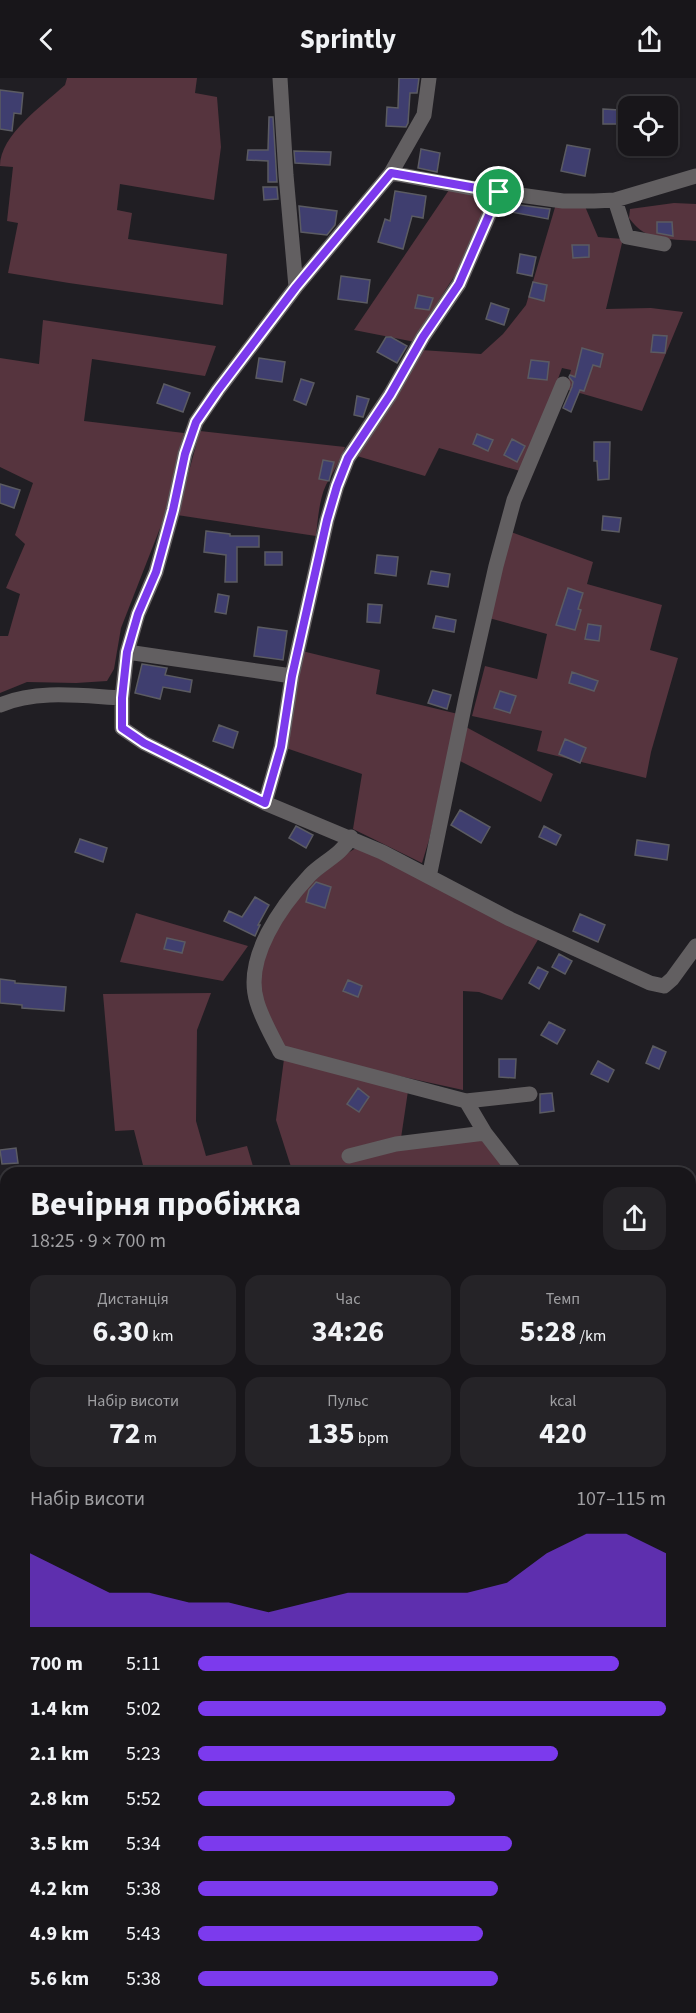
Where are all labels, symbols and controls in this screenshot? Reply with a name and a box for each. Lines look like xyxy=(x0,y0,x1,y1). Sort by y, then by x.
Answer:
text: Sprintly xyxy=(300,20,396,59)
icon: back xyxy=(30,23,63,56)
icon: share xyxy=(633,23,666,56)
map controls xyxy=(618,96,678,156)
button: locate xyxy=(618,96,678,156)
pin xyxy=(473,166,524,217)
icon: arrive xyxy=(482,175,515,208)
text: Вечірня пробіжка xyxy=(30,1181,301,1228)
button: share xyxy=(603,1187,666,1250)
text: 18:25 · 9 × 700 m xyxy=(30,1227,166,1255)
text: Дистанція xyxy=(97,1288,169,1310)
text: Час xyxy=(336,1288,360,1310)
text: Темп xyxy=(546,1288,580,1310)
text: 6.30 xyxy=(93,1310,149,1353)
text: 34:26 xyxy=(312,1310,384,1353)
text: 5:28 xyxy=(520,1310,576,1353)
text: km xyxy=(149,1325,173,1347)
text: /km xyxy=(576,1325,606,1347)
text: Набір висоти xyxy=(87,1390,179,1412)
text: Пульс xyxy=(327,1390,369,1412)
text: kcal xyxy=(550,1390,576,1412)
text: 72 xyxy=(109,1412,141,1455)
text: 135 xyxy=(307,1412,355,1455)
text: 420 xyxy=(539,1412,587,1455)
text: m xyxy=(141,1427,157,1449)
text: bpm xyxy=(355,1427,389,1449)
text: Набір висоти xyxy=(30,1485,145,1513)
text: 107–115 m xyxy=(576,1485,666,1513)
text: 700 m xyxy=(30,1650,83,1678)
text: 5:11 xyxy=(126,1650,161,1678)
text: 1.4 km xyxy=(30,1695,89,1723)
text: 5:02 xyxy=(126,1695,161,1723)
text: 2.1 km xyxy=(30,1740,89,1768)
text: 5:23 xyxy=(126,1740,161,1768)
text: 2.8 km xyxy=(30,1785,89,1813)
text: 5:52 xyxy=(126,1785,161,1813)
text: 3.5 km xyxy=(30,1830,89,1858)
text: 5:34 xyxy=(126,1830,161,1858)
text: 4.2 km xyxy=(30,1875,89,1903)
text: 5:38 xyxy=(126,1875,161,1903)
text: 4.9 km xyxy=(30,1920,89,1948)
text: 5:43 xyxy=(126,1920,161,1948)
text: 5.6 km xyxy=(30,1965,89,1993)
text: 5:38 xyxy=(126,1965,161,1993)

